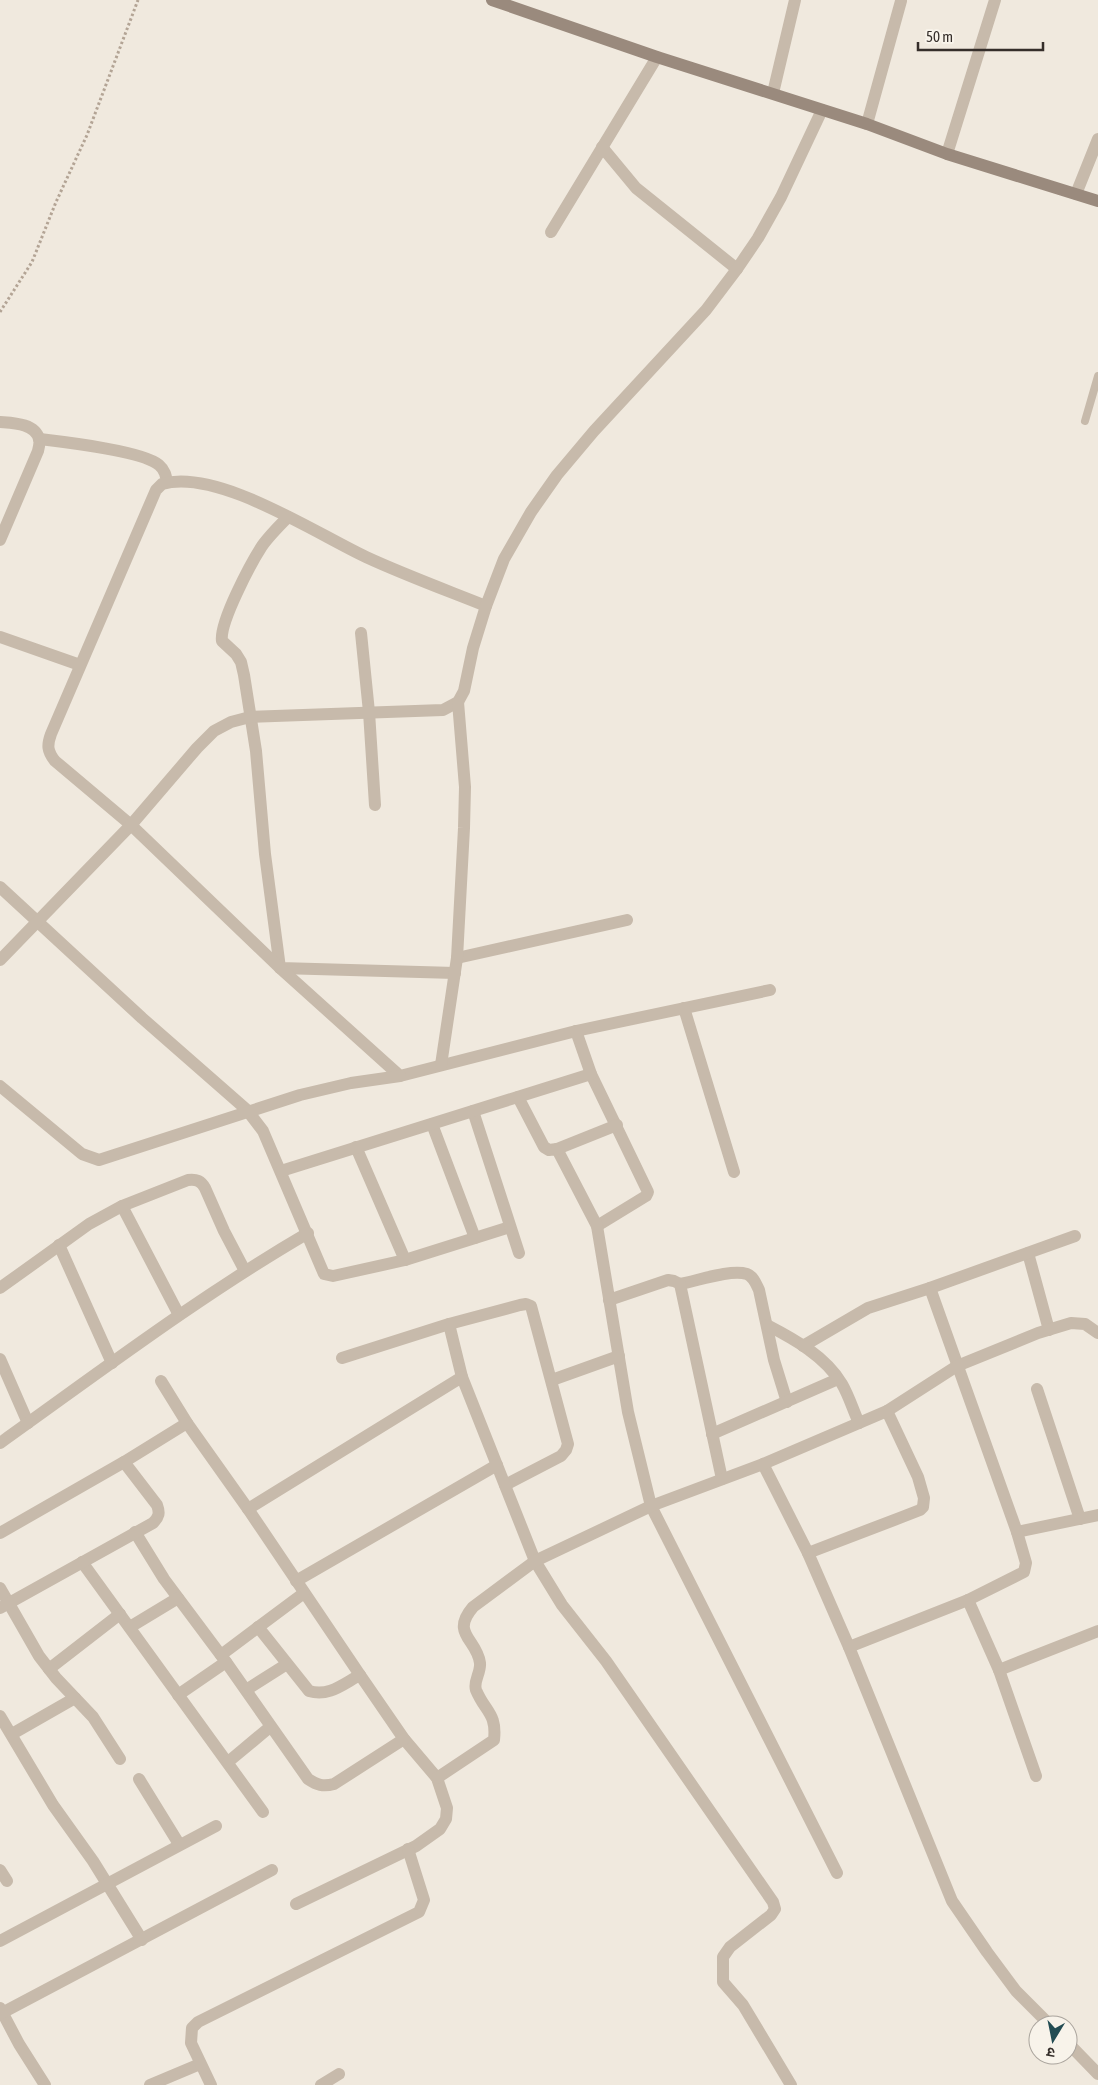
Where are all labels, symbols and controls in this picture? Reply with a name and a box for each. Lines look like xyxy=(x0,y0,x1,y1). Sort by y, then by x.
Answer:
scale bar xyxy=(918,20,1043,52)
text: 50 m xyxy=(926,28,953,45)
north arrow xyxy=(1028,2015,1078,2065)
text: उ xyxy=(1045,2044,1056,2061)

